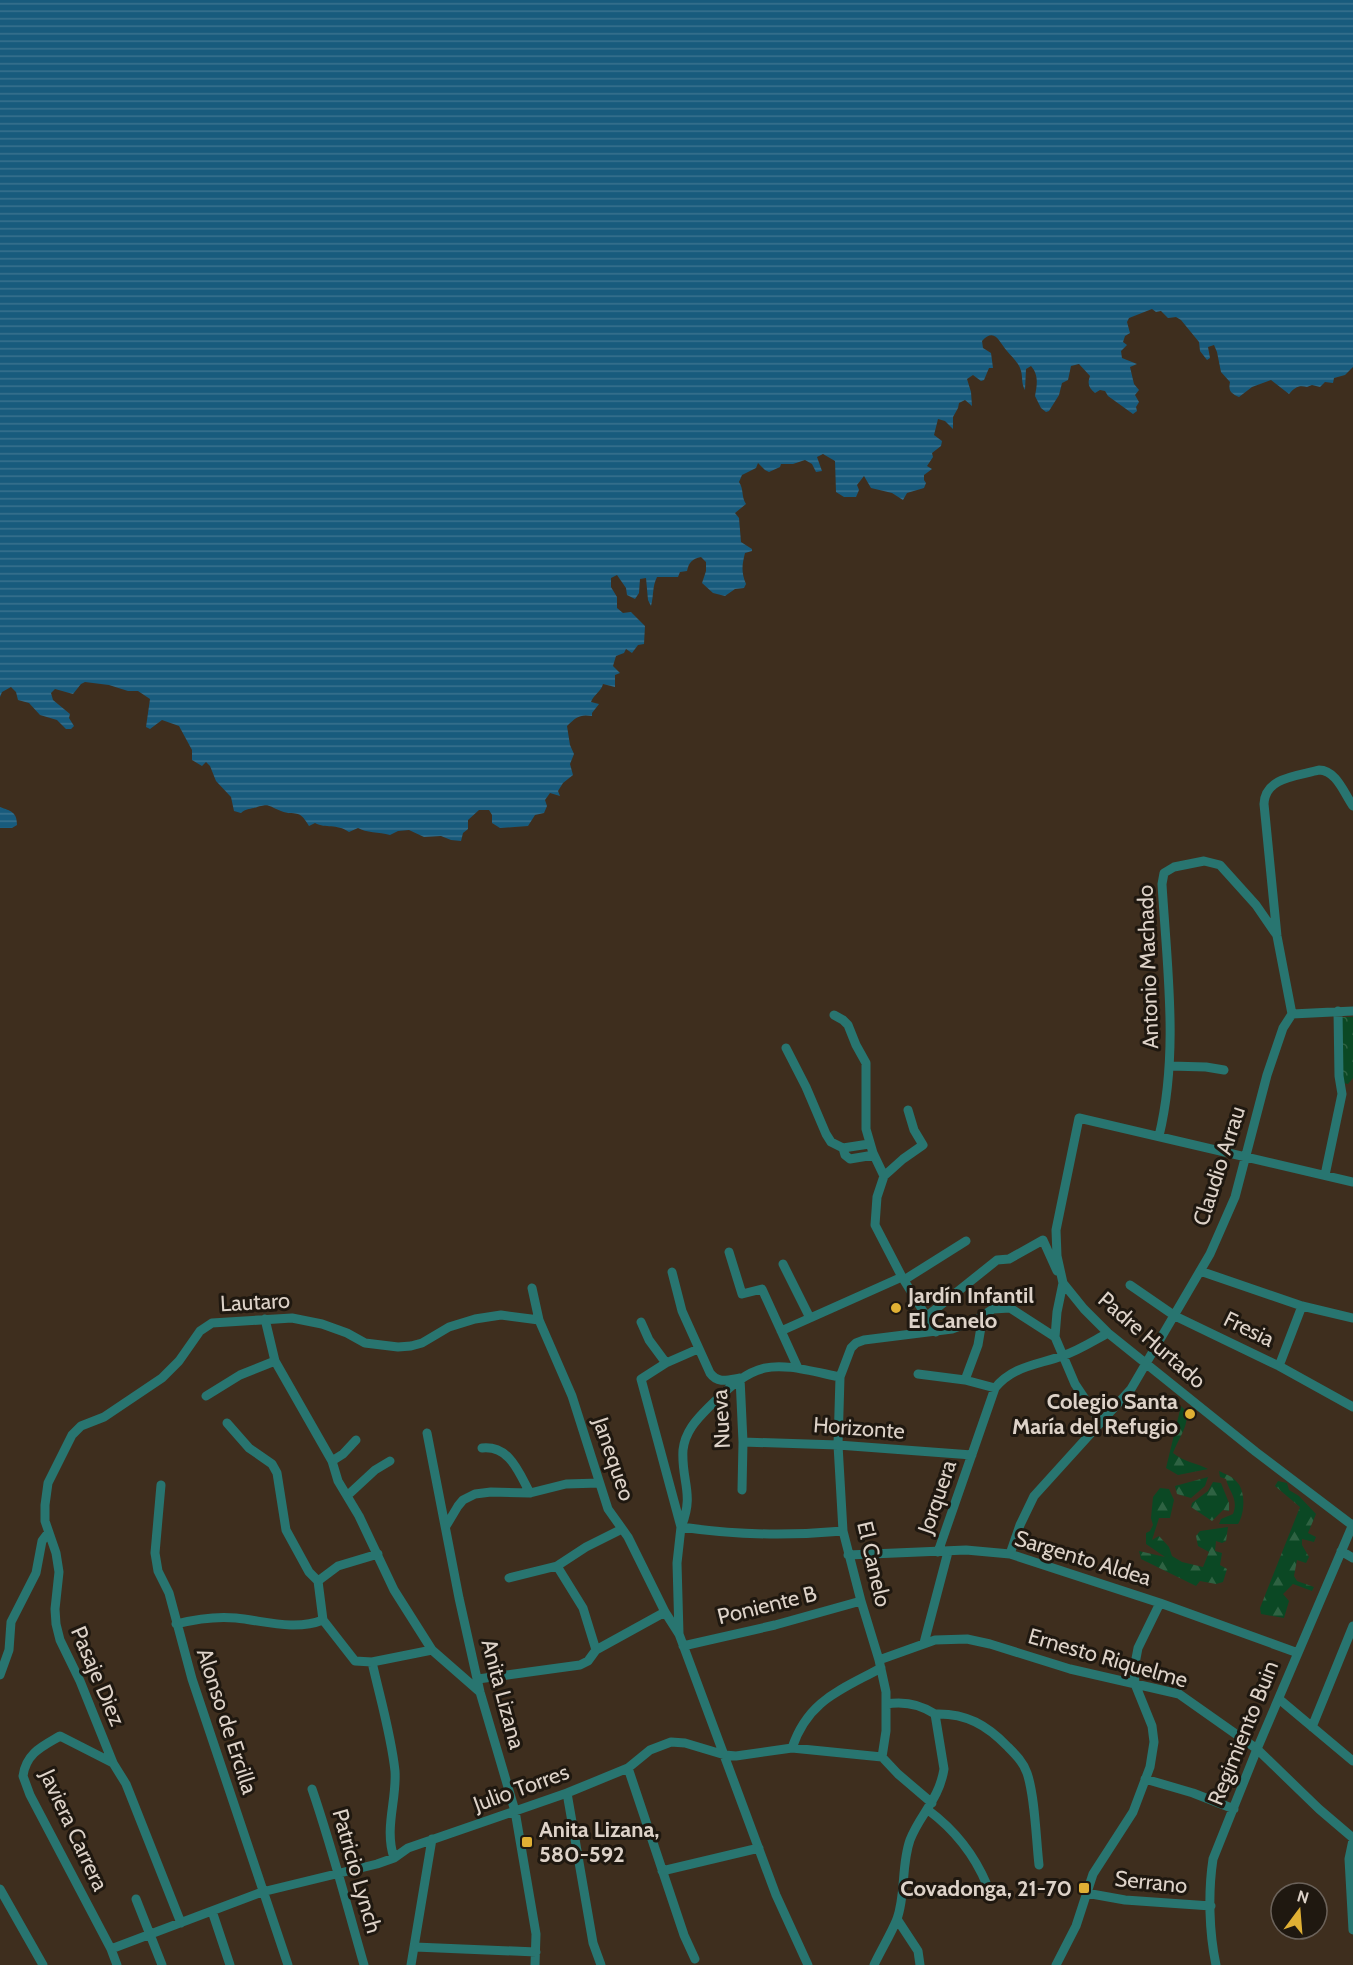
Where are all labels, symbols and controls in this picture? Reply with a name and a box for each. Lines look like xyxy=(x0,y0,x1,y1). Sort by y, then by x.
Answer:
street label: Antonio Machado xyxy=(1132,884,1164,1050)
street label: Claudio Arrau xyxy=(1187,1103,1251,1229)
place label: Jardín Infantil El Canelo xyxy=(907,1282,1034,1334)
street label: Padre Hurtado xyxy=(1093,1286,1211,1394)
street label: Lautaro xyxy=(219,1287,291,1317)
marker: Jardín Infantil El Canelo xyxy=(889,1301,903,1315)
street label: Fresia xyxy=(1219,1305,1279,1353)
street label: Nueva xyxy=(706,1388,736,1449)
place label: Colegio Santa María del Refugio xyxy=(1012,1388,1178,1440)
marker: Colegio Santa María del Refugio xyxy=(1183,1407,1197,1421)
street label: Horizonte xyxy=(812,1411,906,1445)
street label: Janequeo xyxy=(587,1413,641,1504)
street label: Jorquera xyxy=(911,1456,962,1538)
street label: El Canelo xyxy=(851,1518,897,1610)
street label: Sargento Aldea xyxy=(1011,1524,1155,1592)
street label: Poniente B xyxy=(715,1580,819,1630)
street label: Pasaje Diez xyxy=(65,1622,131,1730)
street label: Ernesto Riquelme xyxy=(1025,1622,1191,1694)
street label: Anita Lizana xyxy=(475,1636,531,1752)
street label: Alonso de Ercilla xyxy=(191,1645,263,1798)
street label: Regimiento Buin xyxy=(1202,1657,1284,1809)
street label: Julio Torres xyxy=(469,1758,573,1818)
street label: Javiera Carrera xyxy=(34,1764,114,1895)
street label: Patricio Lynch xyxy=(326,1806,388,1936)
place label: Anita Lizana, 580-592 xyxy=(539,1816,659,1868)
marker: Anita Lizana, 580-592 xyxy=(520,1835,534,1849)
street label: Serrano xyxy=(1113,1865,1189,1899)
place label: Covadonga, 21-70 xyxy=(900,1875,1072,1902)
marker: Covadonga, 21-70 xyxy=(1077,1881,1091,1895)
north arrow xyxy=(1269,1881,1329,1941)
text: N xyxy=(1295,1886,1311,1908)

